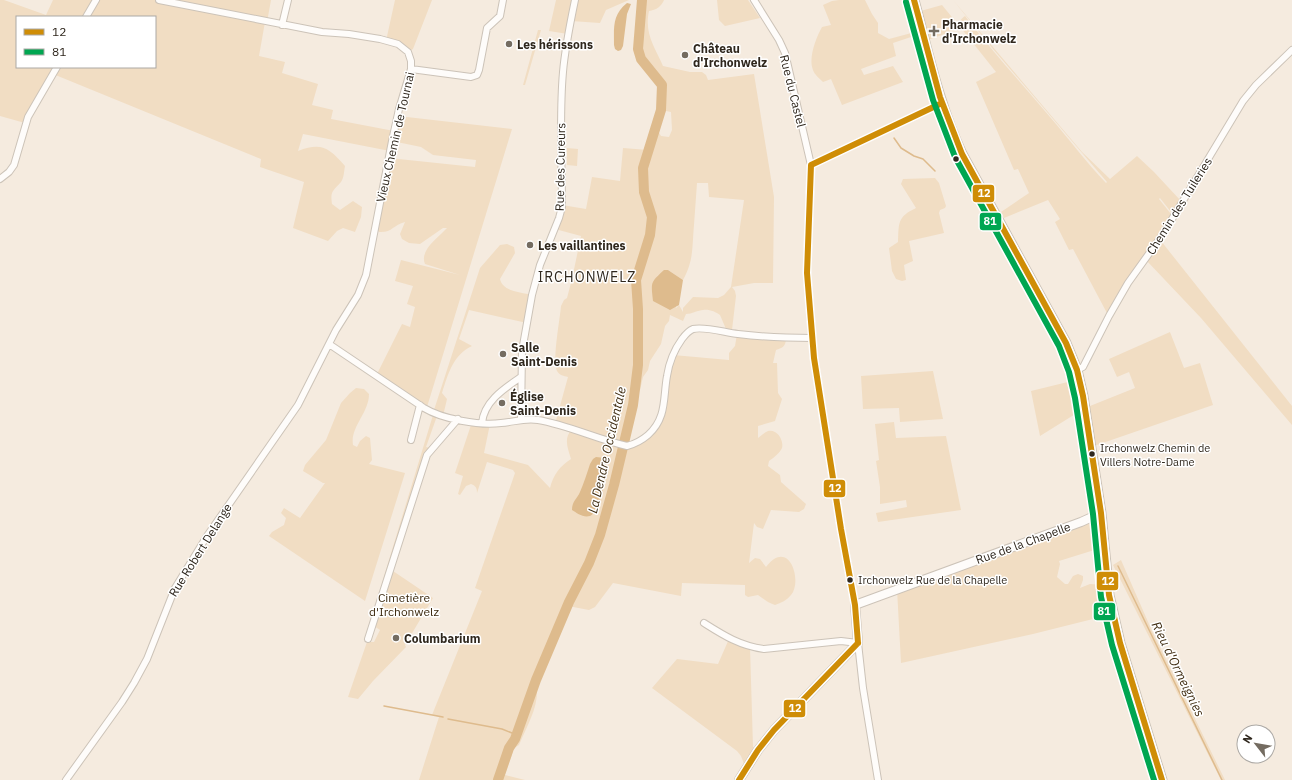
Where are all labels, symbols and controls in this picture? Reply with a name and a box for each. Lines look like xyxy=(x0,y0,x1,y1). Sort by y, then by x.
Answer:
legend xyxy=(16,16,156,68)
place label: Pharmacie d'Irchonwelz xyxy=(942,17,1016,46)
text: 12 xyxy=(52,24,66,39)
marker: Pharmacie d'Irchonwelz xyxy=(929,26,939,36)
place label: Les hérissons xyxy=(517,37,593,52)
marker: Les hérissons xyxy=(504,39,514,49)
place label: Château d'Irchonwelz xyxy=(693,41,767,70)
text: 81 xyxy=(52,44,66,59)
marker: Château d'Irchonwelz xyxy=(680,50,690,60)
street label: Rue du Castel xyxy=(777,53,809,129)
street label: Vieux Chemin de Tournai xyxy=(373,70,417,204)
street label: Rue des Cureurs xyxy=(552,123,568,211)
unlabelled marker xyxy=(951,154,961,164)
street label: Chemin des Tuileries xyxy=(1143,154,1215,257)
line badge: 12 xyxy=(972,184,995,203)
text: 12 xyxy=(977,186,991,200)
line badge: 81 xyxy=(979,212,1002,231)
text: 81 xyxy=(983,214,997,228)
place label: Les vaillantines xyxy=(538,238,626,253)
marker: Les vaillantines xyxy=(525,240,535,250)
district label: IRCHONWELZ xyxy=(538,268,636,286)
place label: Salle Saint-Denis xyxy=(511,340,577,369)
marker: Salle Saint-Denis xyxy=(498,349,508,359)
water label: La Dendre Occidentale xyxy=(584,385,630,515)
place label: Église Saint-Denis xyxy=(510,388,576,418)
marker: Église Saint-Denis xyxy=(497,398,507,408)
place label: Irchonwelz Chemin de Villers Notre-Dame xyxy=(1100,441,1210,469)
marker: Irchonwelz Chemin de Villers Notre-Dame xyxy=(1087,449,1097,459)
line badge: 12 xyxy=(823,479,846,498)
text: 12 xyxy=(828,481,842,495)
street label: Rue Robert Delange xyxy=(165,500,235,599)
street label: Rue de la Chapelle xyxy=(973,519,1073,567)
line badge: 12 xyxy=(1096,571,1119,591)
place label: Irchonwelz Rue de la Chapelle xyxy=(858,573,1007,587)
text: 12 xyxy=(1101,574,1115,588)
marker: Irchonwelz Rue de la Chapelle xyxy=(845,575,855,585)
park label: Cimetière d'Irchonwelz xyxy=(369,590,439,619)
line badge: 81 xyxy=(1093,602,1116,621)
text: 81 xyxy=(1097,604,1111,618)
water label: Rieu d'Ormeignies xyxy=(1148,619,1208,719)
place label: Columbarium xyxy=(404,631,480,646)
marker: Columbarium xyxy=(391,633,401,643)
line badge: 12 xyxy=(783,699,806,718)
text: 12 xyxy=(788,701,802,715)
north arrow xyxy=(1236,724,1276,764)
text: N xyxy=(1239,732,1255,746)

